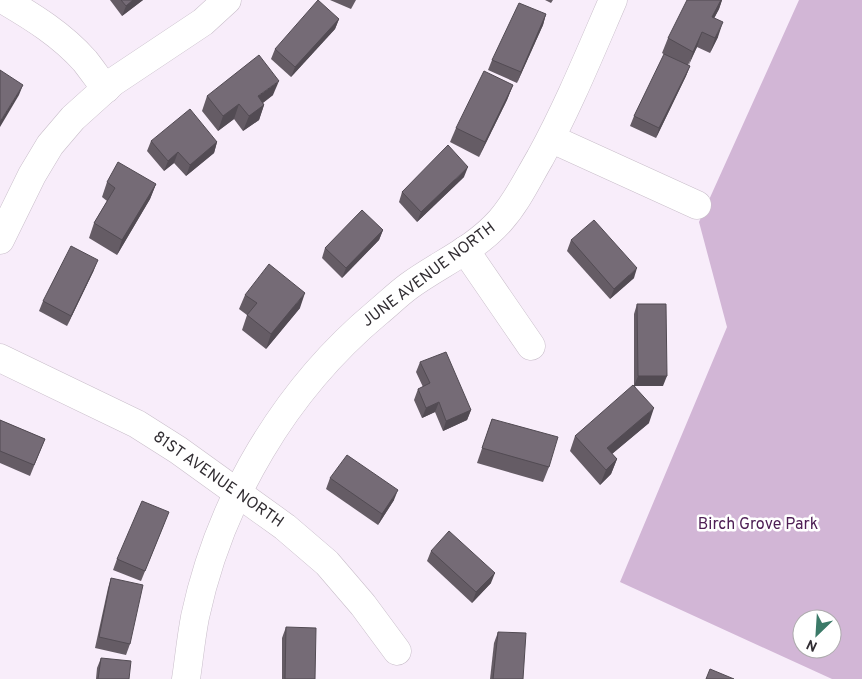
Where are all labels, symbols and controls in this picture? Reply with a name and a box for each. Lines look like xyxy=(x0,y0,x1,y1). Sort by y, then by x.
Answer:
street label: JUNE AVENUE NORTH xyxy=(358,218,500,332)
street label: 81ST AVENUE NORTH xyxy=(149,427,287,533)
park label: Birch Grove Park xyxy=(698,515,818,535)
north arrow xyxy=(792,609,842,659)
text: N xyxy=(804,635,820,654)

